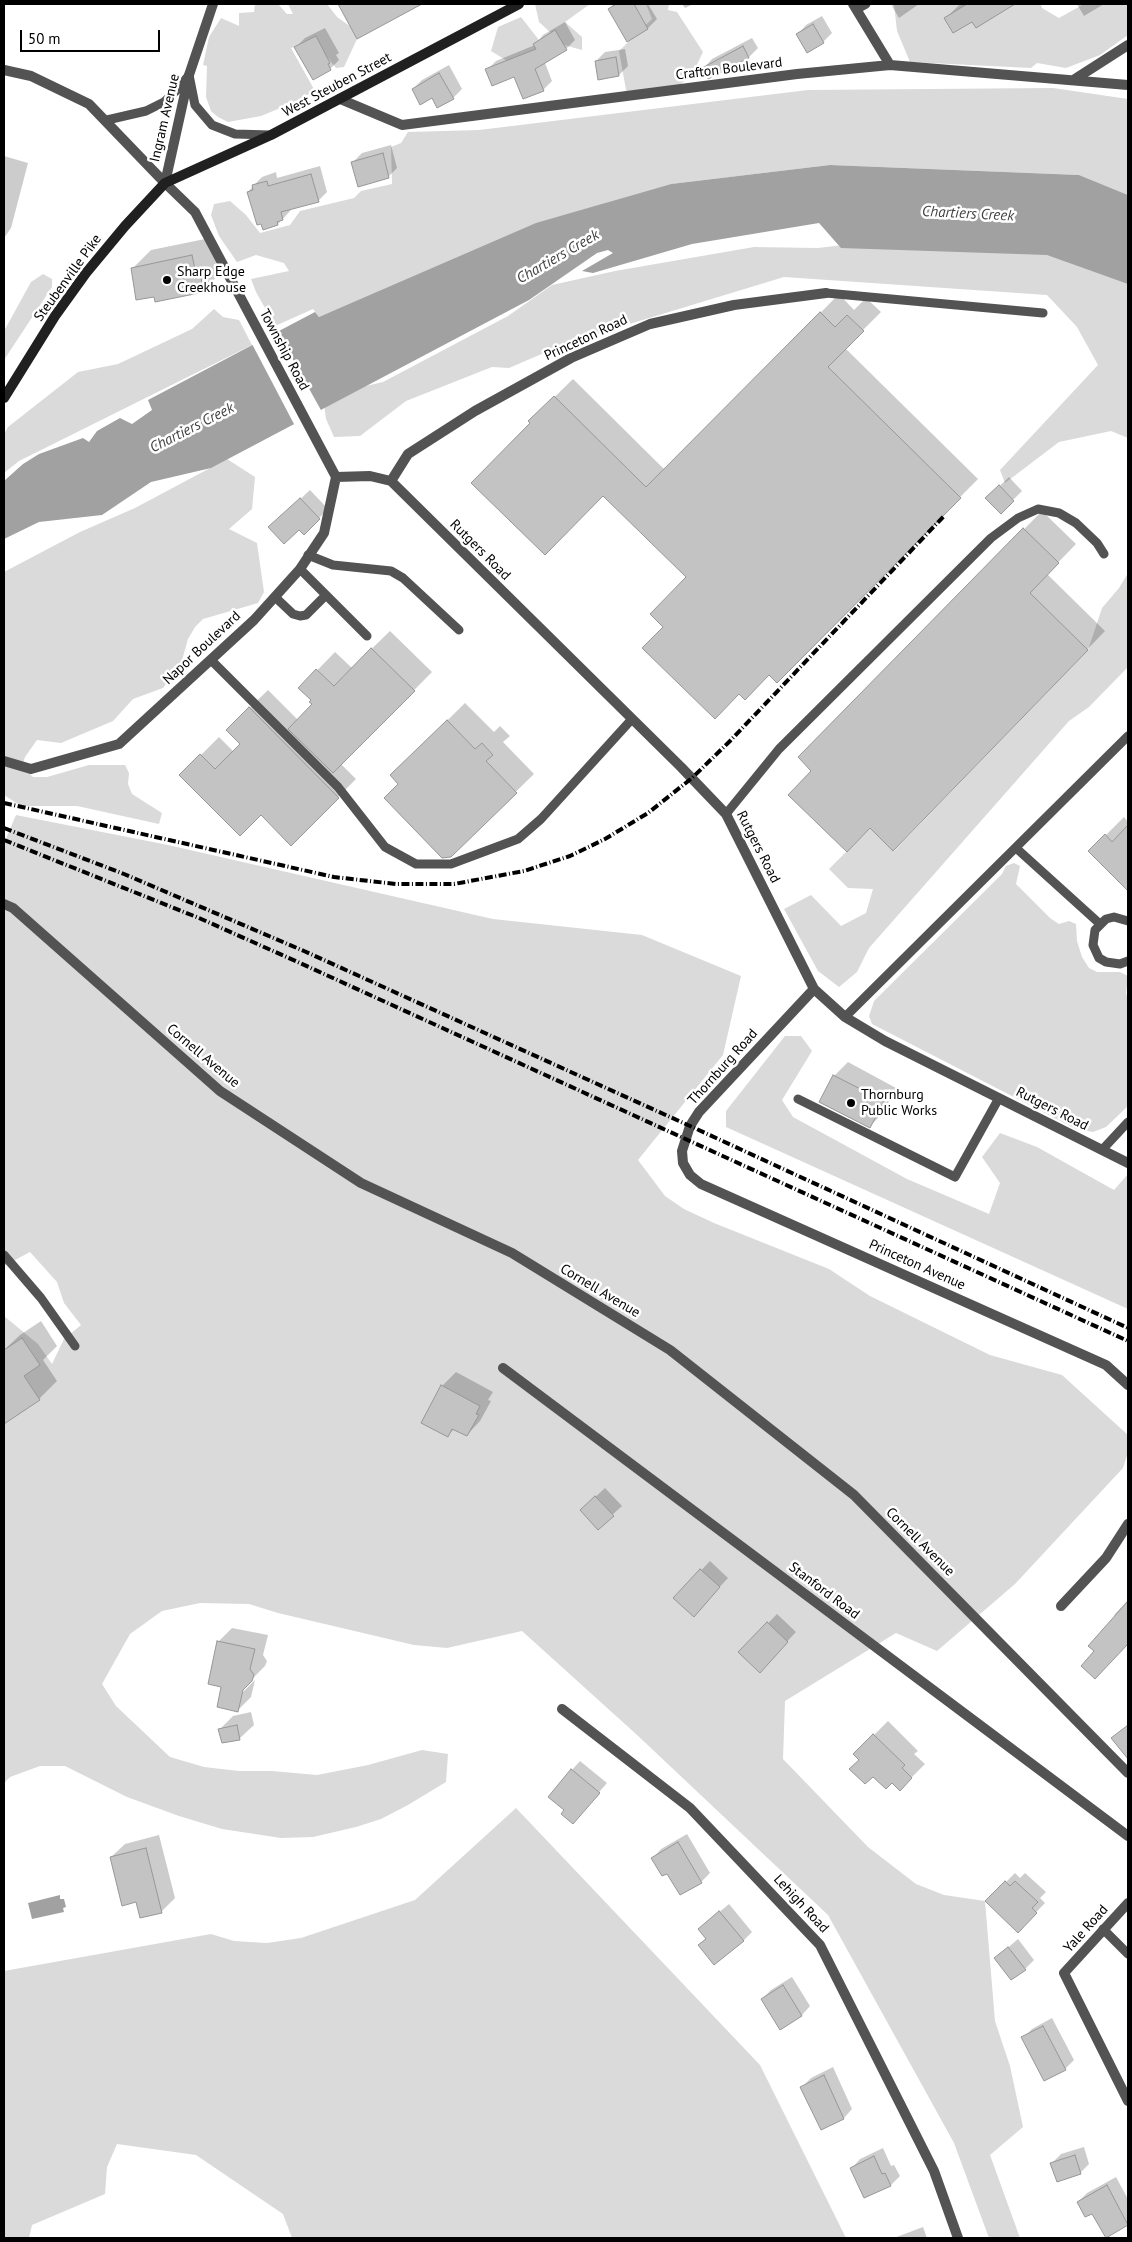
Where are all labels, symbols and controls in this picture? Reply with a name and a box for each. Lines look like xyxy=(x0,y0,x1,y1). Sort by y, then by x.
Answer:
scale bar xyxy=(22,20,162,52)
text: 50 m xyxy=(28,29,61,48)
street label: West Steuben Street xyxy=(280,49,394,121)
street label: Crafton Boulevard xyxy=(675,54,783,84)
street label: Ingram Avenue xyxy=(147,72,183,164)
water label: Chartiers Creek xyxy=(922,203,1014,225)
water label: Chartiers Creek xyxy=(514,226,602,288)
street label: Steubenville Pike xyxy=(31,231,105,325)
place label: Sharp Edge Creekhouse xyxy=(177,264,246,296)
marker: Sharp Edge Creekhouse xyxy=(161,274,173,286)
street label: Township Road xyxy=(256,307,312,393)
street label: Princeton Road xyxy=(542,311,630,365)
water label: Chartiers Creek xyxy=(147,399,237,457)
street label: Rutgers Road xyxy=(446,516,514,584)
street label: Napor Boulevard xyxy=(160,608,244,688)
street label: Rutgers Road xyxy=(733,808,783,886)
street label: Cornell Avenue xyxy=(163,1021,243,1091)
street label: Thornburg Road xyxy=(685,1026,761,1108)
street label: Rutgers Road xyxy=(1013,1084,1091,1134)
place label: Thornburg Public Works xyxy=(861,1087,937,1120)
marker: Thornburg Public Works xyxy=(845,1097,857,1109)
street label: Princeton Avenue xyxy=(866,1236,968,1294)
street label: Cornell Avenue xyxy=(557,1261,643,1321)
street label: Cornell Avenue xyxy=(882,1504,958,1580)
street label: Stanford Road xyxy=(785,1559,863,1623)
street label: Lehigh Road xyxy=(770,1871,832,1937)
street label: Yale Road xyxy=(1060,1902,1112,1956)

